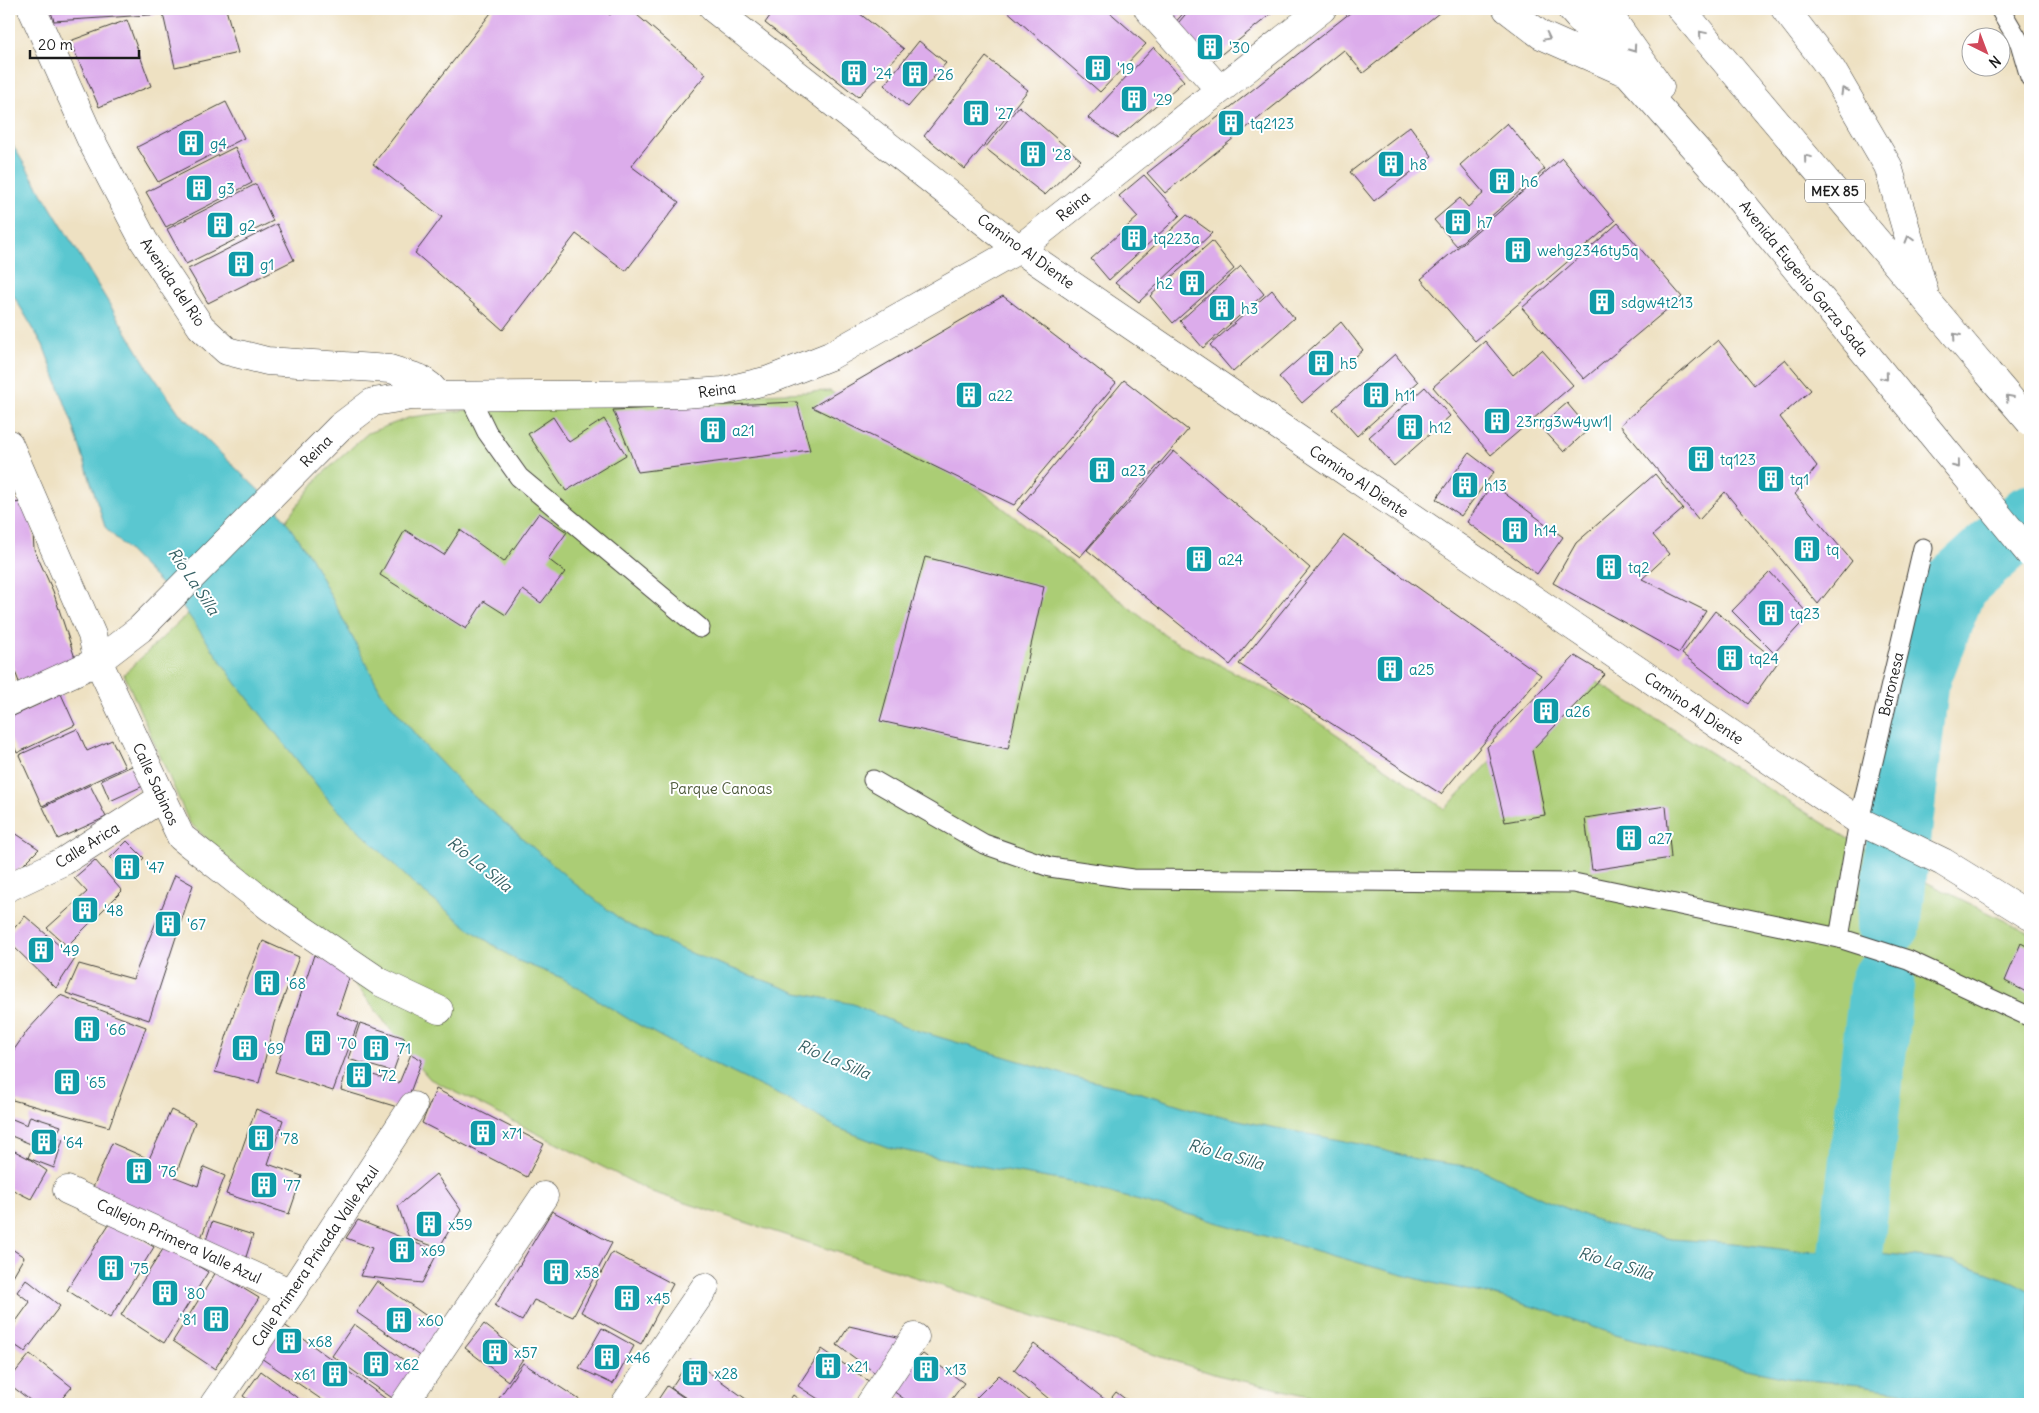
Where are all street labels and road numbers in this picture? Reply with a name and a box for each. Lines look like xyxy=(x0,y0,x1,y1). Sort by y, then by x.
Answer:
road number: MEX 85 xyxy=(1805,180,1865,202)
street label: Reina xyxy=(1052,186,1094,225)
street label: Avenida Eugenio Garza Sada xyxy=(1735,196,1873,360)
street label: Camino Al Diente xyxy=(974,209,1078,293)
street label: Avenida del Rio xyxy=(136,234,210,330)
street label: Reina xyxy=(697,378,738,402)
street label: Reina xyxy=(296,431,336,471)
street label: Camino Al Diente xyxy=(1306,441,1412,521)
street label: Baronesa xyxy=(1874,650,1908,718)
street label: Camino Al Diente xyxy=(1641,668,1747,748)
street label: Calle Sabinos xyxy=(129,740,184,829)
street label: Calle Arica xyxy=(51,818,123,872)
street label: Calle Primera Privada Valle Azul xyxy=(247,1162,383,1350)
street label: Callejon Primera Valle Azul xyxy=(94,1194,264,1288)

